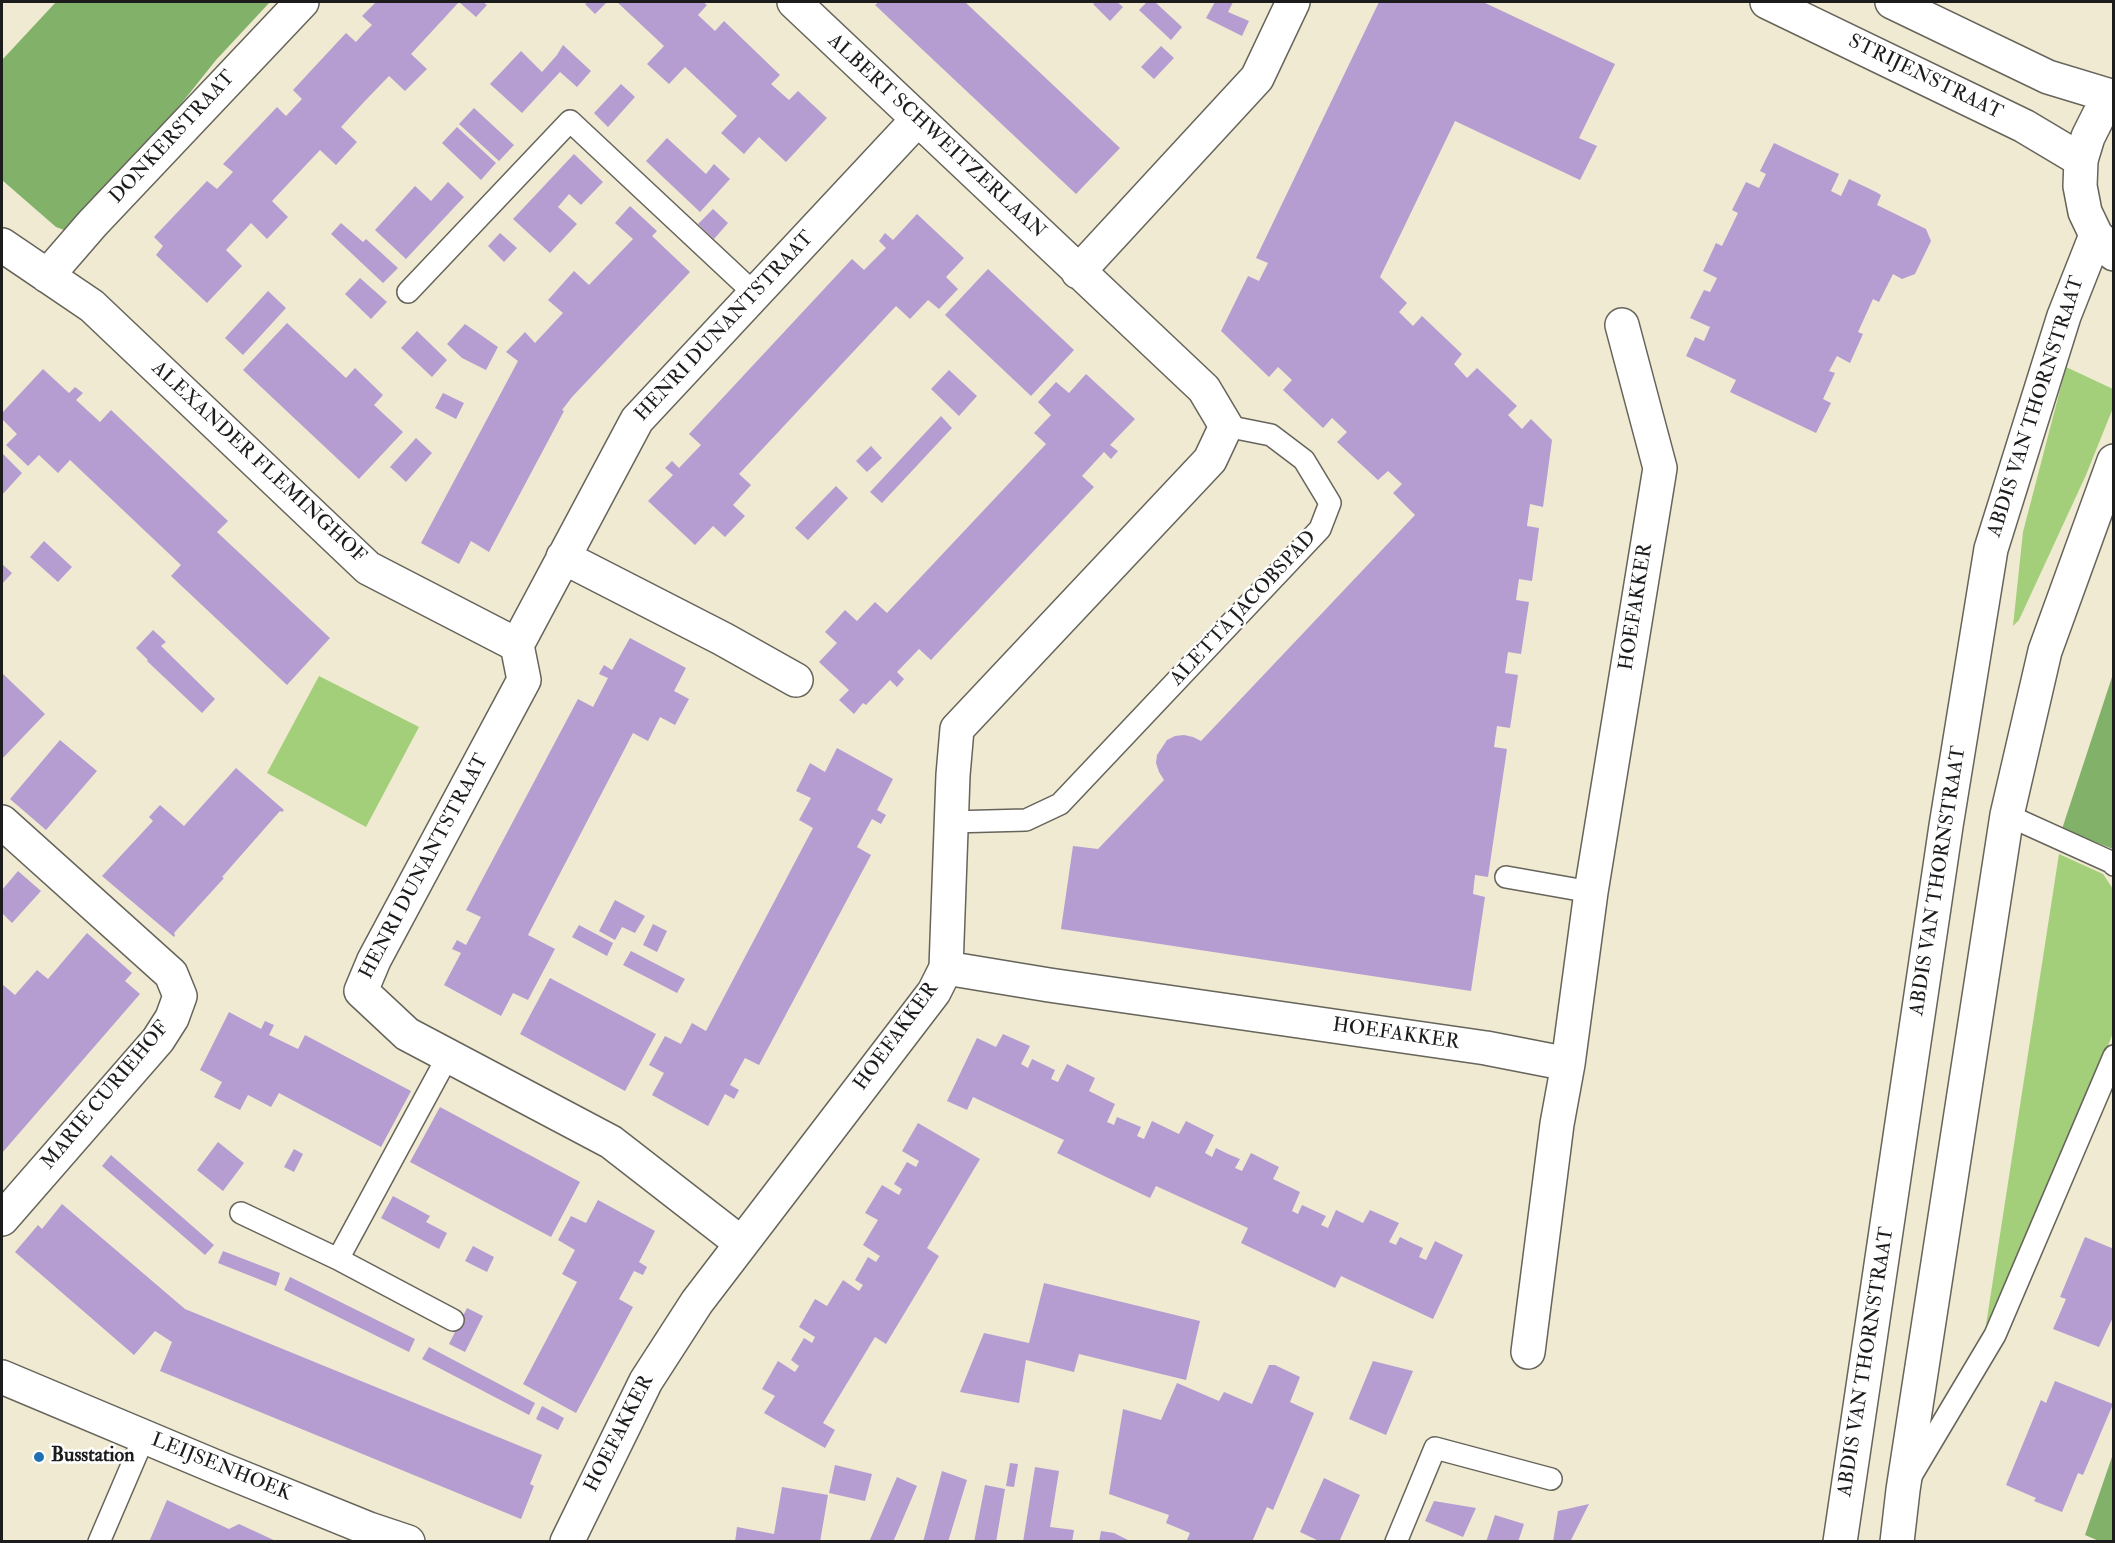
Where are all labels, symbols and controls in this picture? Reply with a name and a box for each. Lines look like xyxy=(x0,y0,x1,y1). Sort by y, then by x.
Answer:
street label: ALBERT SCHWEITZERLAAN xyxy=(822,30,1050,244)
street label: STRIJENSTRAAT xyxy=(1844,30,2006,126)
street label: DONKERSTRAAT xyxy=(105,67,241,209)
street label: HENRI DUNANTSTRAAT xyxy=(631,227,819,427)
street label: ABDIS VAN THORNSTRAAT xyxy=(1983,274,2091,540)
street label: ALEXANDER FLEMINGHOF xyxy=(146,357,370,569)
street label: ALETTA JACOBSPAD xyxy=(1166,526,1322,692)
street label: HOEFAKKER xyxy=(1615,542,1659,672)
street label: ABDIS VAN THORNSTRAAT xyxy=(1906,745,1972,1017)
street label: HENRI DUNANTSTRAAT xyxy=(355,750,495,984)
street label: HOEFAKKER xyxy=(850,978,944,1096)
street label: HOEFAKKER xyxy=(1331,1014,1461,1056)
street label: MARIE CURIEHOF xyxy=(37,1017,175,1175)
street label: ABDIS VAN THORNSTRAAT xyxy=(1834,1226,1900,1498)
street label: HOEFAKKER xyxy=(580,1372,660,1496)
street label: LEIJSENHOEK xyxy=(147,1429,295,1507)
place label: Busstation xyxy=(51,1445,135,1469)
marker: Busstation xyxy=(32,1450,46,1464)

